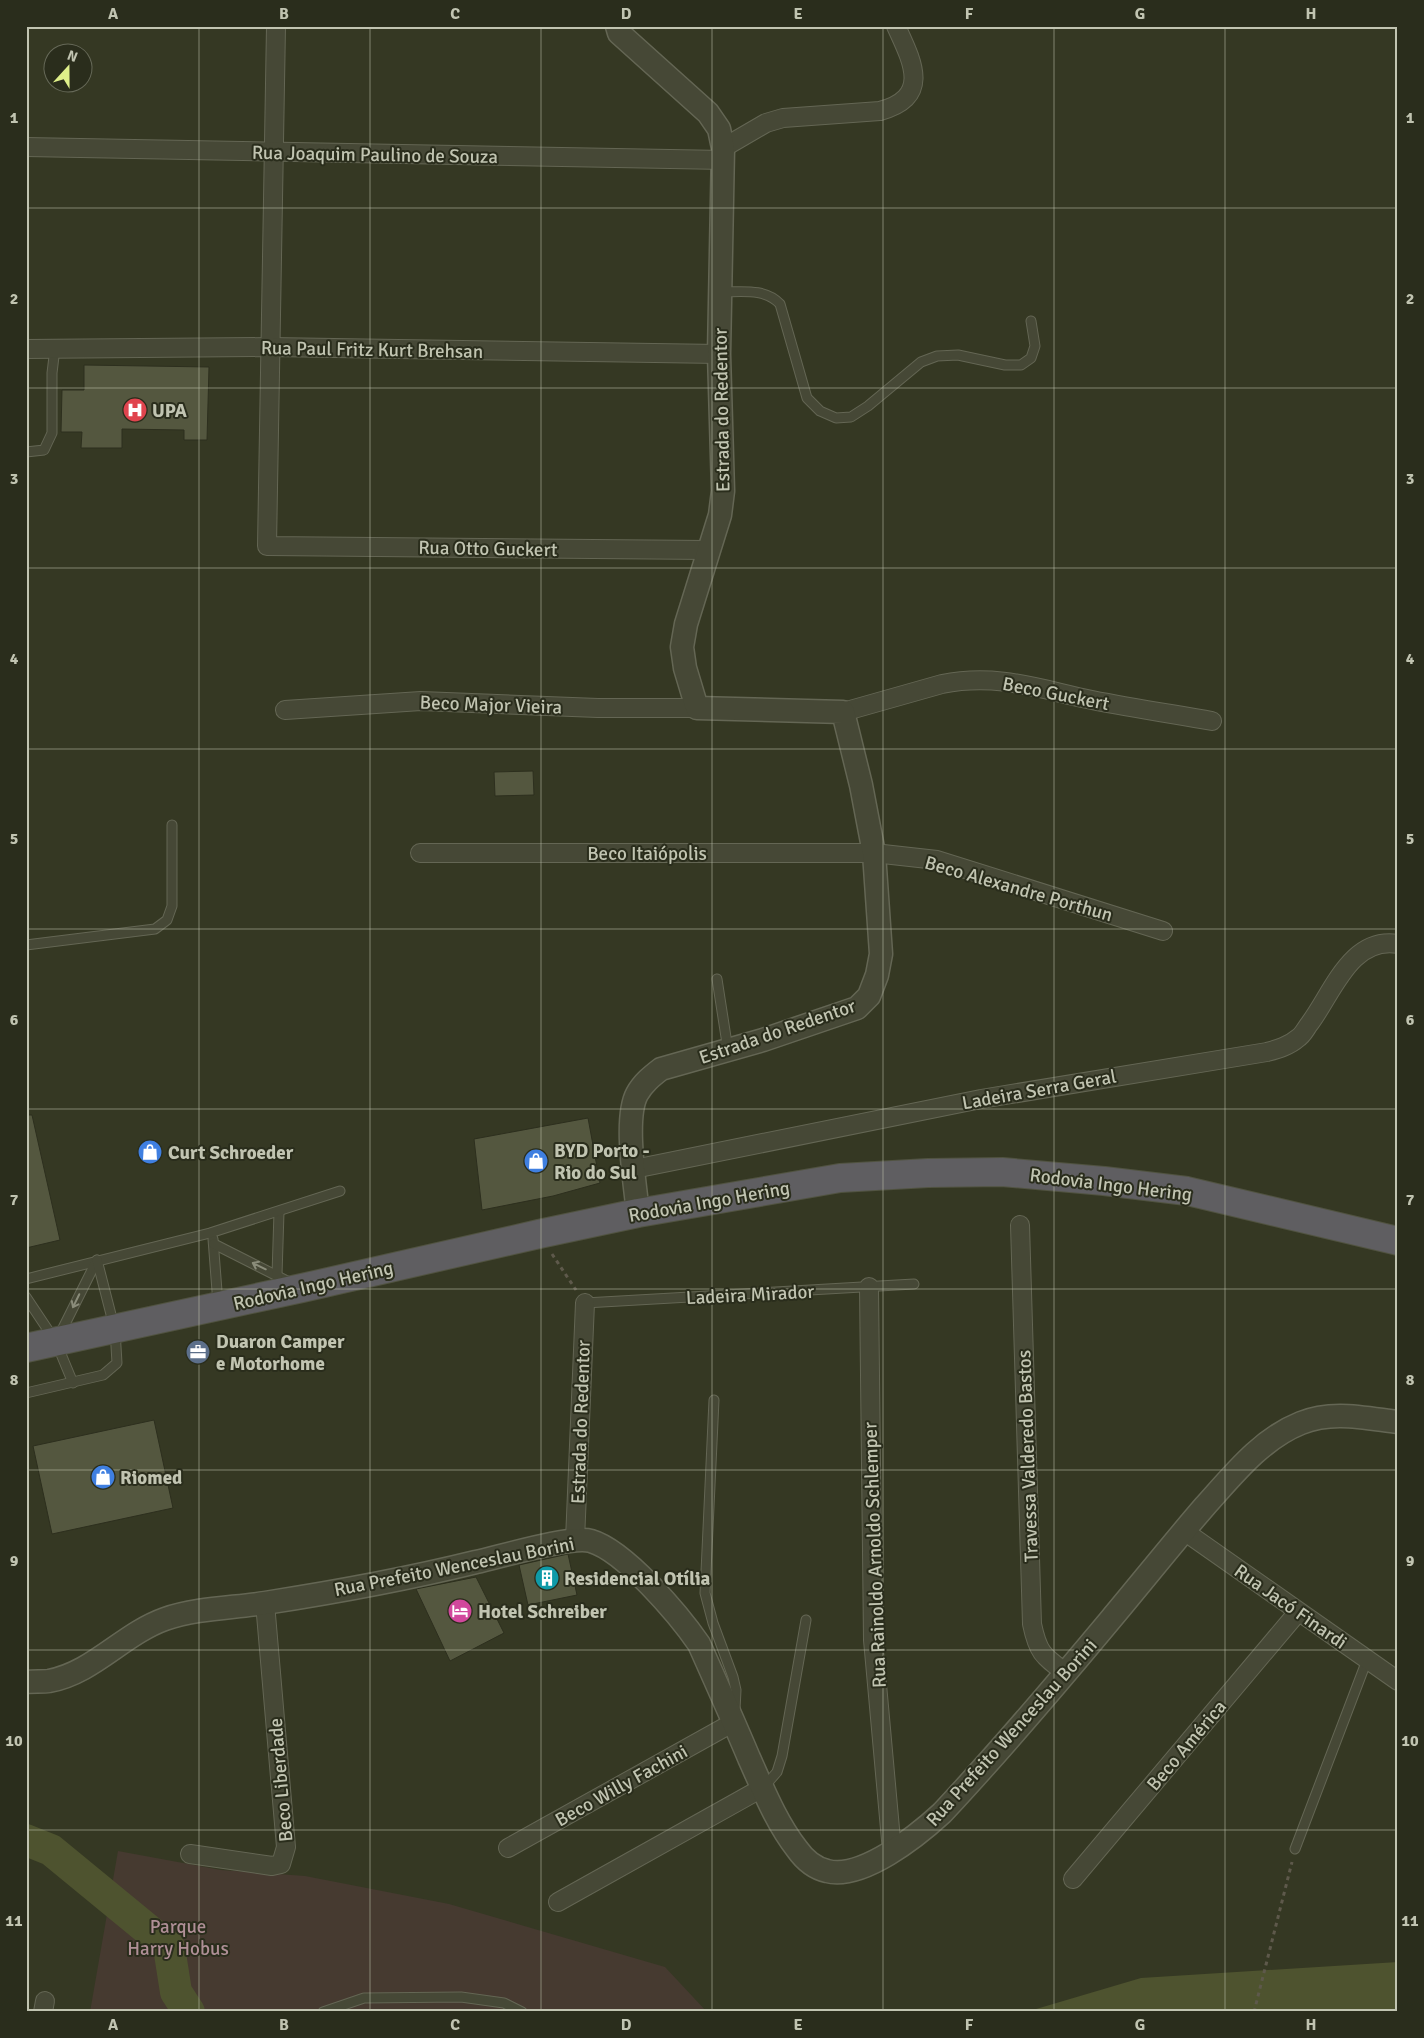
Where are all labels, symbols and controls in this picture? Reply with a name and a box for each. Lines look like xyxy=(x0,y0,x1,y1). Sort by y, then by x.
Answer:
text: A xyxy=(108,4,119,24)
text: B xyxy=(279,4,289,24)
text: C xyxy=(450,4,460,24)
text: D xyxy=(621,4,632,24)
text: E xyxy=(793,4,803,24)
text: F xyxy=(965,4,974,24)
text: G xyxy=(1135,4,1145,24)
text: H xyxy=(1306,4,1316,24)
north arrow xyxy=(42,42,92,92)
text: N xyxy=(65,47,80,66)
text: 1 xyxy=(10,108,19,128)
text: 1 xyxy=(1406,108,1415,128)
street label: Rua Joaquim Paulino de Souza xyxy=(252,141,498,169)
text: 2 xyxy=(10,289,18,309)
text: 2 xyxy=(1406,289,1414,309)
street label: Estrada do Redentor xyxy=(709,328,735,492)
street label: Rua Paul Fritz Kurt Brehsan xyxy=(261,336,483,364)
hospital icon: UPA xyxy=(122,397,148,423)
place label: UPA xyxy=(152,399,187,423)
text: 3 xyxy=(10,469,18,489)
text: 3 xyxy=(1406,469,1414,489)
street label: Rua Otto Guckert xyxy=(418,536,558,562)
text: 4 xyxy=(10,649,19,669)
text: 4 xyxy=(1406,649,1415,669)
street label: Beco Guckert xyxy=(1000,672,1112,716)
street label: Beco Major Vieira xyxy=(419,691,563,719)
text: 5 xyxy=(10,829,18,849)
text: 5 xyxy=(1406,829,1414,849)
street label: Beco Itaiópolis xyxy=(587,842,707,866)
street label: Beco Alexandre Porthun xyxy=(922,851,1116,927)
street label: Estrada do Redentor xyxy=(696,994,859,1070)
text: 6 xyxy=(10,1010,19,1030)
text: 6 xyxy=(1406,1010,1415,1030)
street label: Ladeira Serra Geral xyxy=(960,1065,1118,1115)
shop icon: Curt Schroeder xyxy=(137,1139,163,1165)
place label: BYD Porto - Rio do Sul xyxy=(554,1139,650,1185)
place label: Curt Schroeder xyxy=(168,1141,294,1165)
shop icon: BYD Porto - Rio do Sul xyxy=(523,1148,549,1174)
street label: Rodovia Ingo Hering xyxy=(1028,1163,1193,1207)
street label: Rodovia Ingo Hering xyxy=(627,1176,792,1228)
text: 7 xyxy=(10,1190,19,1210)
text: 7 xyxy=(1406,1190,1415,1210)
street label: Rodovia Ingo Hering xyxy=(231,1256,396,1316)
one-way arrow xyxy=(252,1261,267,1270)
street label: Ladeira Mirador xyxy=(685,1280,815,1310)
one-way arrow xyxy=(71,1293,81,1308)
place label: Duaron Camper e Motorhome xyxy=(216,1330,345,1376)
office icon: Duaron Camper e Motorhome xyxy=(185,1339,211,1365)
street label: Estrada do Redentor xyxy=(566,1340,596,1504)
street label: Travessa Valderedo Bastos xyxy=(1012,1350,1044,1562)
text: 8 xyxy=(10,1370,19,1390)
text: 8 xyxy=(1406,1370,1415,1390)
street label: Rua Rainoldo Arnoldo Schlemper xyxy=(858,1422,892,1688)
shop icon: Riomed xyxy=(90,1464,116,1490)
place label: Riomed xyxy=(120,1466,182,1490)
street label: Rua Prefeito Wenceslau Borini xyxy=(332,1532,576,1602)
text: 9 xyxy=(10,1551,19,1571)
text: 9 xyxy=(1406,1551,1415,1571)
street label: Rua Jacó Finardi xyxy=(1229,1559,1352,1655)
building icon: Residencial Otília xyxy=(534,1565,560,1591)
place label: Residencial Otília xyxy=(564,1567,711,1591)
hotel icon: Hotel Schreiber xyxy=(447,1598,473,1624)
place label: Hotel Schreiber xyxy=(478,1600,607,1624)
street label: Rua Prefeito Wenceslau Borini xyxy=(921,1634,1102,1831)
street label: Beco América xyxy=(1142,1695,1232,1796)
street label: Beco Liberdade xyxy=(264,1717,298,1843)
text: 10 xyxy=(5,1731,23,1751)
text: 10 xyxy=(1401,1731,1419,1751)
street label: Beco Willy Fachini xyxy=(551,1740,692,1832)
text: 11 xyxy=(5,1911,23,1931)
text: 11 xyxy=(1401,1911,1419,1931)
park label: Parque Harry Hobus xyxy=(127,1915,229,1961)
text: A xyxy=(108,2015,119,2035)
text: B xyxy=(279,2015,289,2035)
text: C xyxy=(450,2015,460,2035)
text: D xyxy=(621,2015,632,2035)
text: E xyxy=(793,2015,803,2035)
text: F xyxy=(965,2015,974,2035)
text: G xyxy=(1135,2015,1145,2035)
text: H xyxy=(1306,2015,1316,2035)

